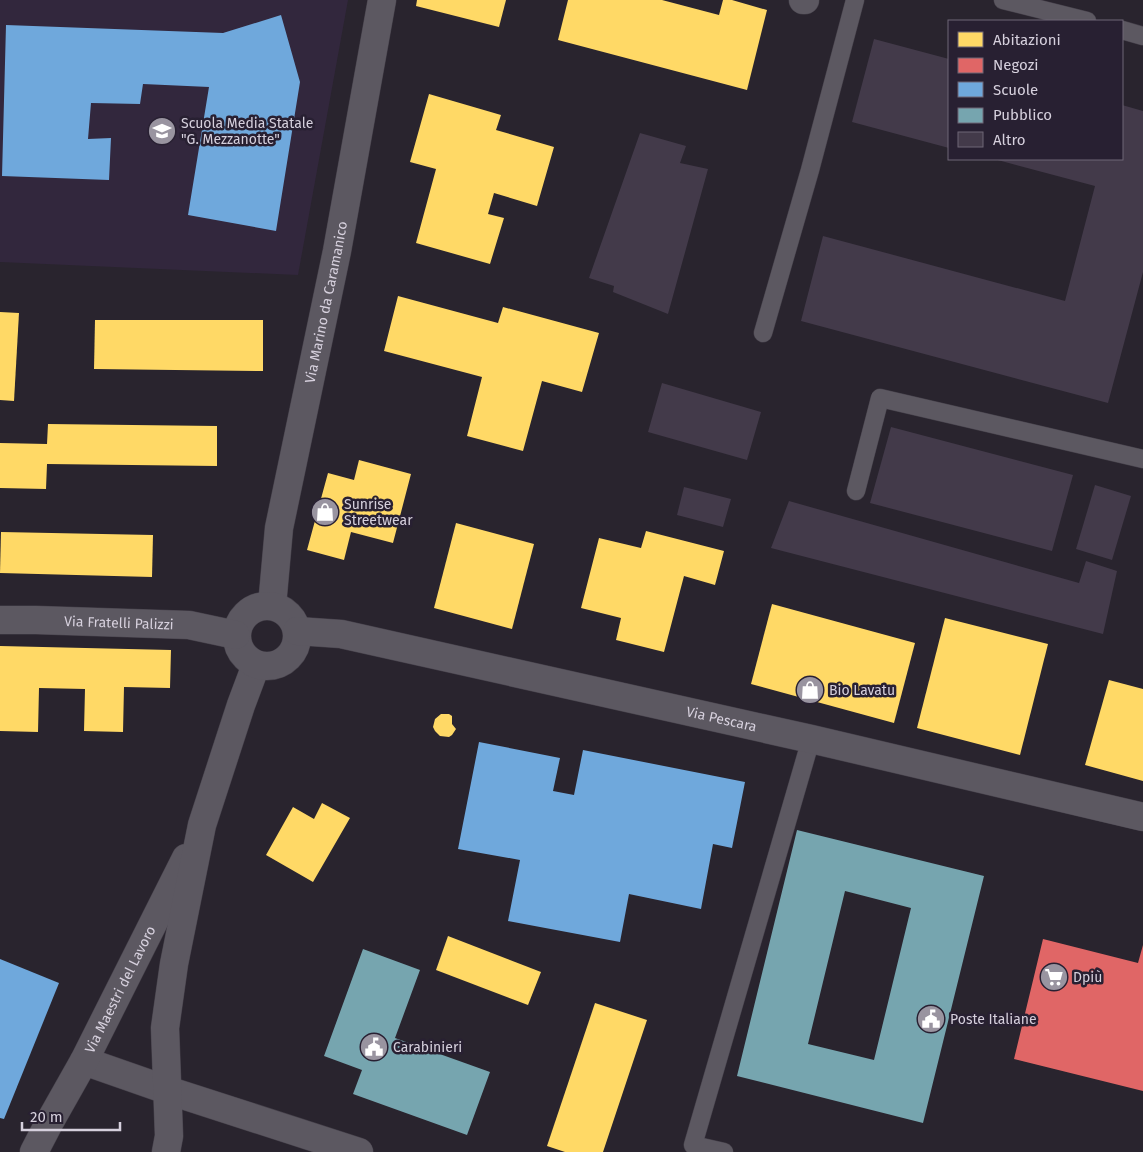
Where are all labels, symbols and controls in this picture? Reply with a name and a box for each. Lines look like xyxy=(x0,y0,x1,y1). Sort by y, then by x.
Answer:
legend xyxy=(948,20,1123,160)
text: Abitazioni xyxy=(993,31,1061,49)
text: Negozi xyxy=(993,56,1038,74)
text: Scuole xyxy=(993,81,1038,99)
text: Pubblico xyxy=(993,106,1052,124)
place label: Scuola Media Statale "G. Mezzanotte" xyxy=(181,115,313,148)
school or university icon: Scuola Media Statale "G. Mezzanotte" xyxy=(147,116,177,146)
text: Altro xyxy=(993,131,1026,149)
street label: Via Marino da Caramanico xyxy=(302,220,351,385)
place label: Sunrise Streetwear xyxy=(344,496,413,529)
shop icon: Sunrise Streetwear xyxy=(310,497,340,527)
street label: Via Fratelli Palizzi xyxy=(64,613,174,633)
shop icon: Bio Lavatu xyxy=(795,675,825,705)
place label: Bio Lavatu xyxy=(829,682,895,699)
street label: Via Pescara xyxy=(685,703,758,736)
street label: Via Maestri del Lavoro xyxy=(81,923,160,1056)
supermarket icon: Dpiù xyxy=(1039,962,1069,992)
place label: Dpiù xyxy=(1073,969,1102,986)
public building icon: Poste Italiane xyxy=(916,1004,946,1034)
place label: Poste Italiane xyxy=(950,1011,1037,1028)
public building icon: Carabinieri xyxy=(359,1032,389,1062)
place label: Carabinieri xyxy=(393,1039,462,1056)
scale bar xyxy=(22,1100,120,1132)
text: 20 m xyxy=(30,1108,63,1126)

